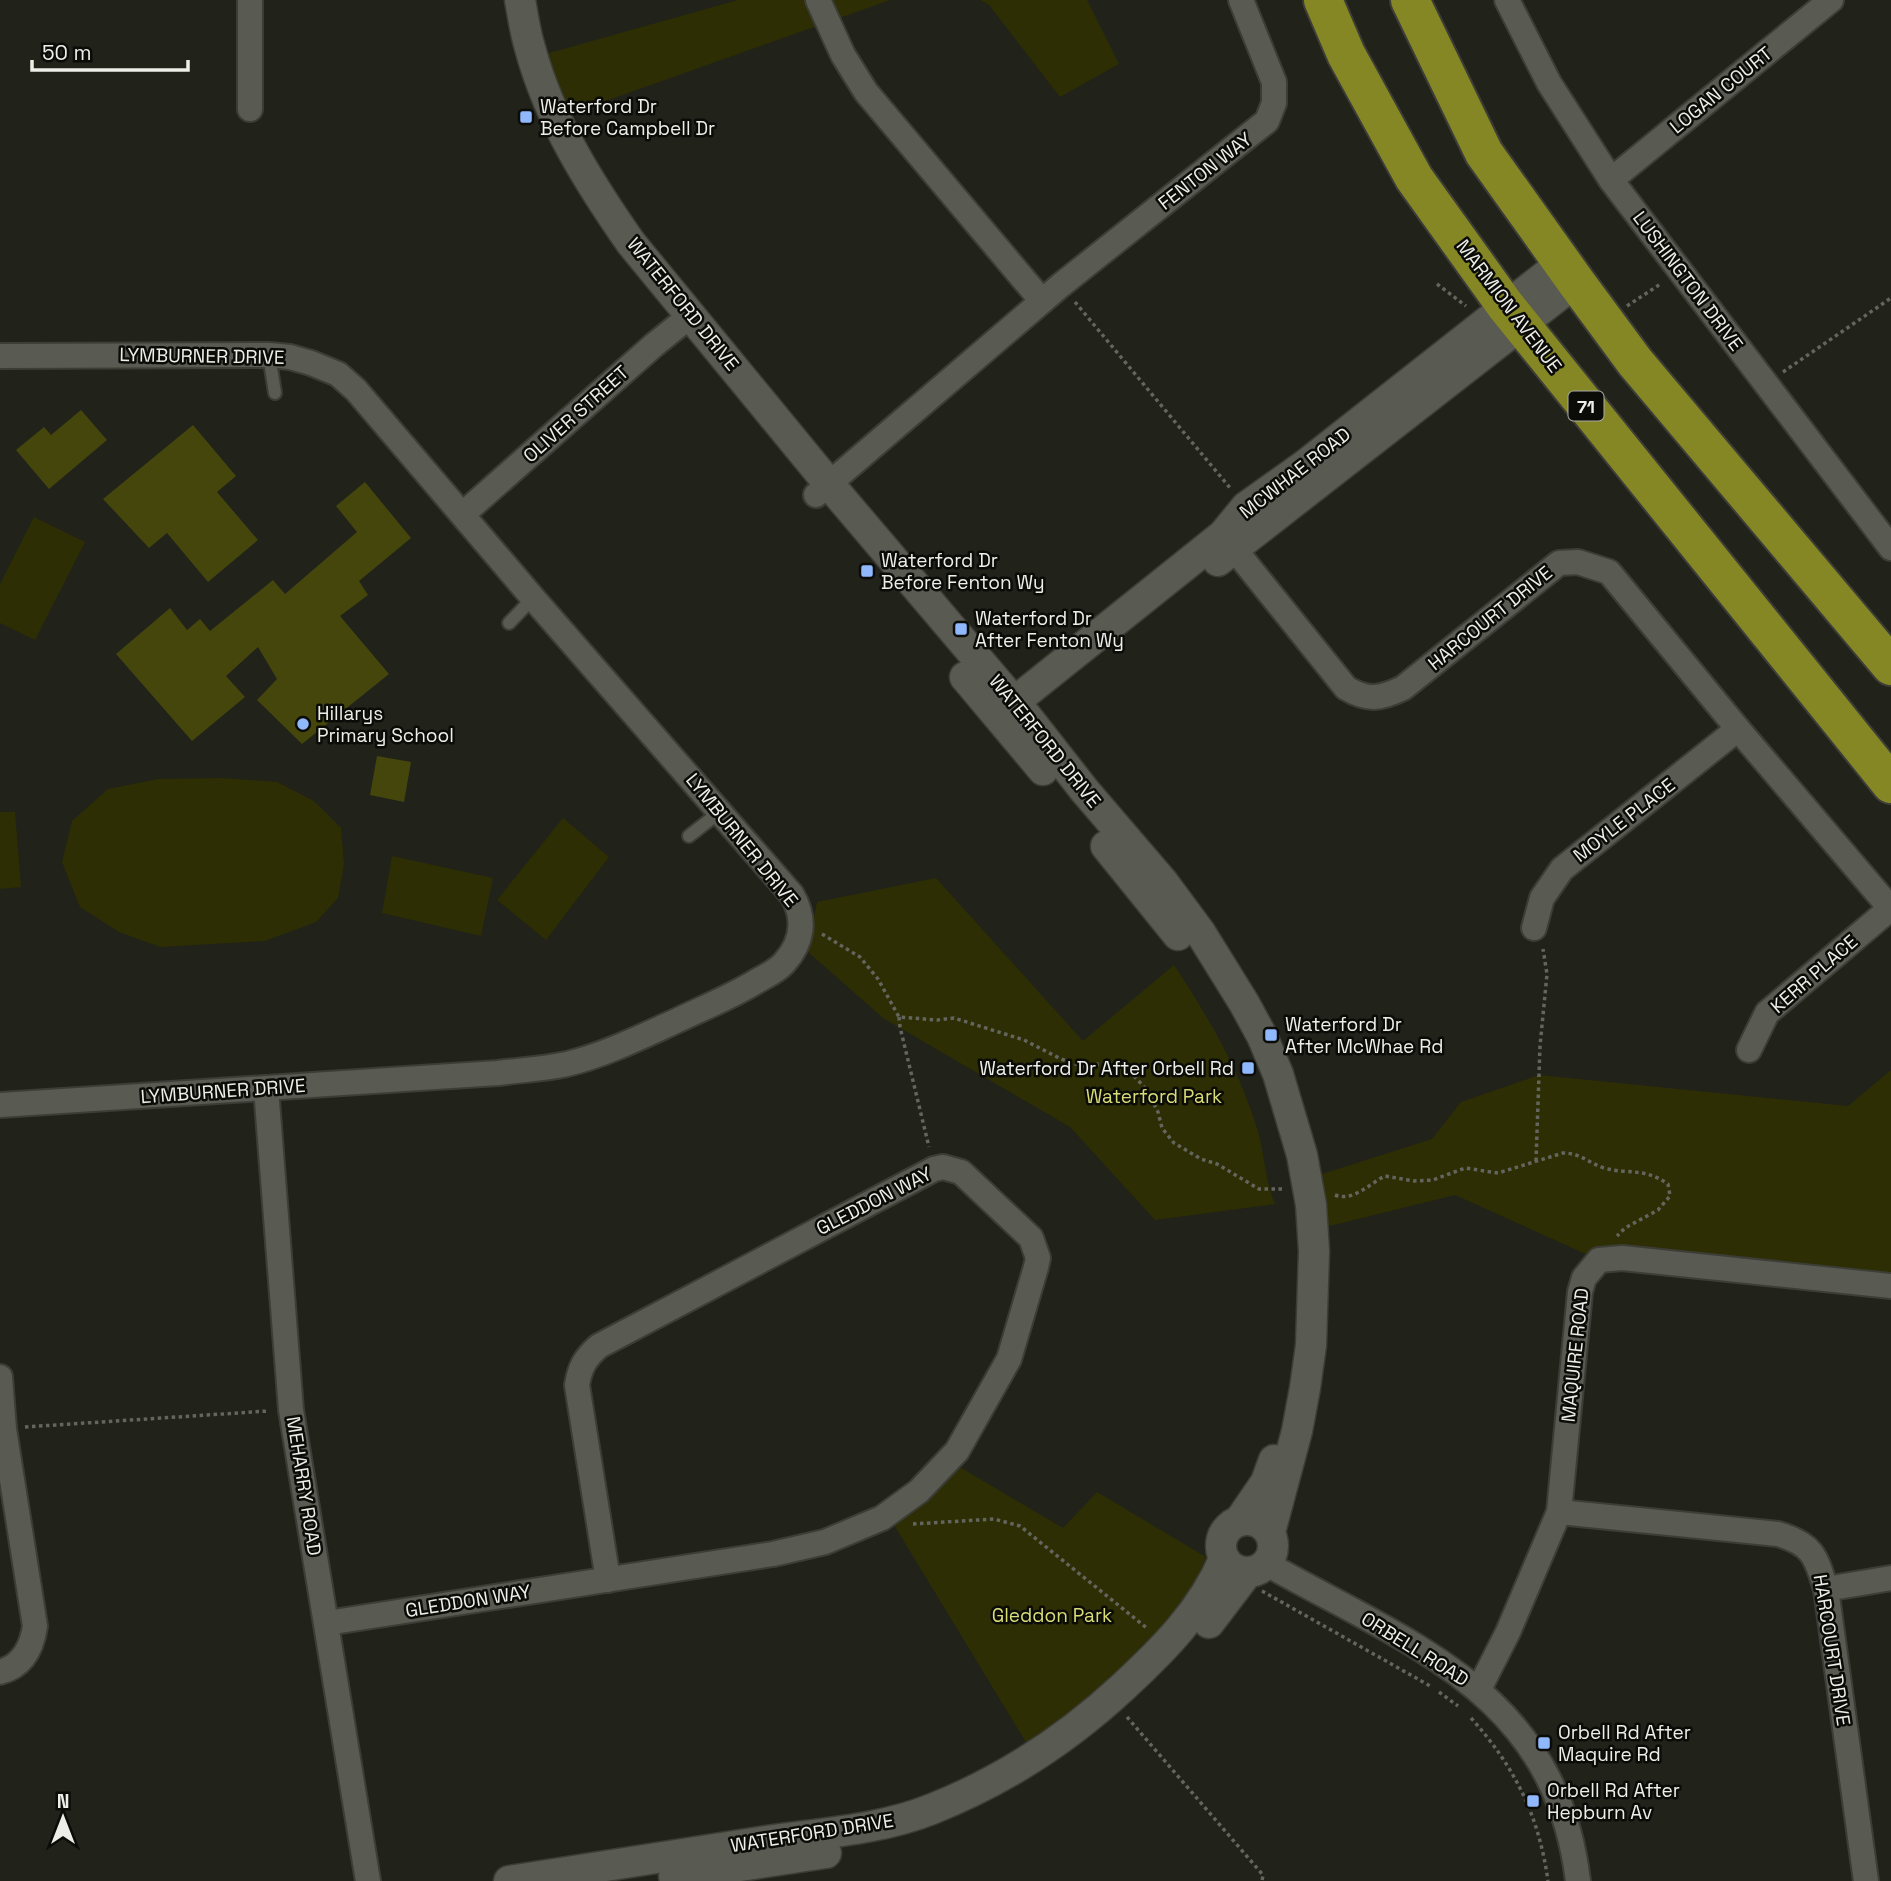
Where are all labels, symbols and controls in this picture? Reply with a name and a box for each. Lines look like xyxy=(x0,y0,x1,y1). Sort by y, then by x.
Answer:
scale bar xyxy=(32,28,187,72)
text: 50 m xyxy=(42,39,92,66)
street label: LOGAN COURT xyxy=(1664,41,1778,139)
place label: Waterford Dr Before Campbell Dr xyxy=(540,94,715,141)
marker: Waterford Dr Before Campbell Dr xyxy=(518,109,534,125)
street label: FENTON WAY xyxy=(1153,126,1257,215)
street label: LUSHINGTON DRIVE xyxy=(1627,206,1749,356)
street label: WATERFORD DRIVE xyxy=(622,232,744,376)
street label: MARMION AVENUE xyxy=(1451,234,1567,378)
street label: LYMBURNER DRIVE xyxy=(119,342,285,370)
street label: OLIVER STREET xyxy=(518,360,634,468)
road number: 71 xyxy=(1568,392,1604,420)
street label: MCWHAE ROAD xyxy=(1234,422,1356,524)
place label: Waterford Dr Before Fenton Wy xyxy=(881,548,1045,595)
street label: HARCOURT DRIVE xyxy=(1423,560,1557,676)
marker: Waterford Dr Before Fenton Wy xyxy=(859,563,875,579)
place label: Waterford Dr After Fenton Wy xyxy=(975,606,1124,653)
marker: Waterford Dr After Fenton Wy xyxy=(953,621,969,637)
street label: WATERFORD DRIVE xyxy=(984,669,1106,813)
place label: Hillarys Primary School xyxy=(317,701,454,748)
marker: Hillarys Primary School xyxy=(295,716,311,732)
street label: LYMBURNER DRIVE xyxy=(680,768,804,912)
street label: MOYLE PLACE xyxy=(1568,772,1680,868)
street label: KERR PLACE xyxy=(1765,929,1863,1019)
place label: Waterford Dr After McWhae Rd xyxy=(1285,1012,1443,1059)
marker: Waterford Dr After McWhae Rd xyxy=(1263,1027,1279,1043)
place label: Waterford Dr After Orbell Rd xyxy=(979,1056,1234,1081)
marker: Waterford Dr After Orbell Rd xyxy=(1240,1060,1256,1076)
street label: LYMBURNER DRIVE xyxy=(140,1073,306,1109)
park label: Waterford Park xyxy=(1086,1084,1222,1109)
street label: GLEDDON WAY xyxy=(812,1161,936,1241)
street label: MAQUIRE ROAD xyxy=(1556,1287,1594,1423)
street label: MEHARRY ROAD xyxy=(281,1415,327,1557)
street label: HARCOURT DRIVE xyxy=(1808,1572,1856,1728)
street label: GLEDDON WAY xyxy=(403,1579,533,1623)
park label: Gleddon Park xyxy=(992,1603,1112,1628)
street label: ORBELL ROAD xyxy=(1357,1606,1473,1692)
place label: Orbell Rd After Maquire Rd xyxy=(1558,1720,1691,1767)
marker: Orbell Rd After Maquire Rd xyxy=(1536,1735,1552,1751)
place label: Orbell Rd After Hepburn Av xyxy=(1547,1778,1680,1825)
north arrow xyxy=(28,1783,98,1853)
text: N xyxy=(57,1789,69,1814)
marker: Orbell Rd After Hepburn Av xyxy=(1525,1793,1541,1809)
street label: WATERFORD DRIVE xyxy=(729,1808,895,1858)

